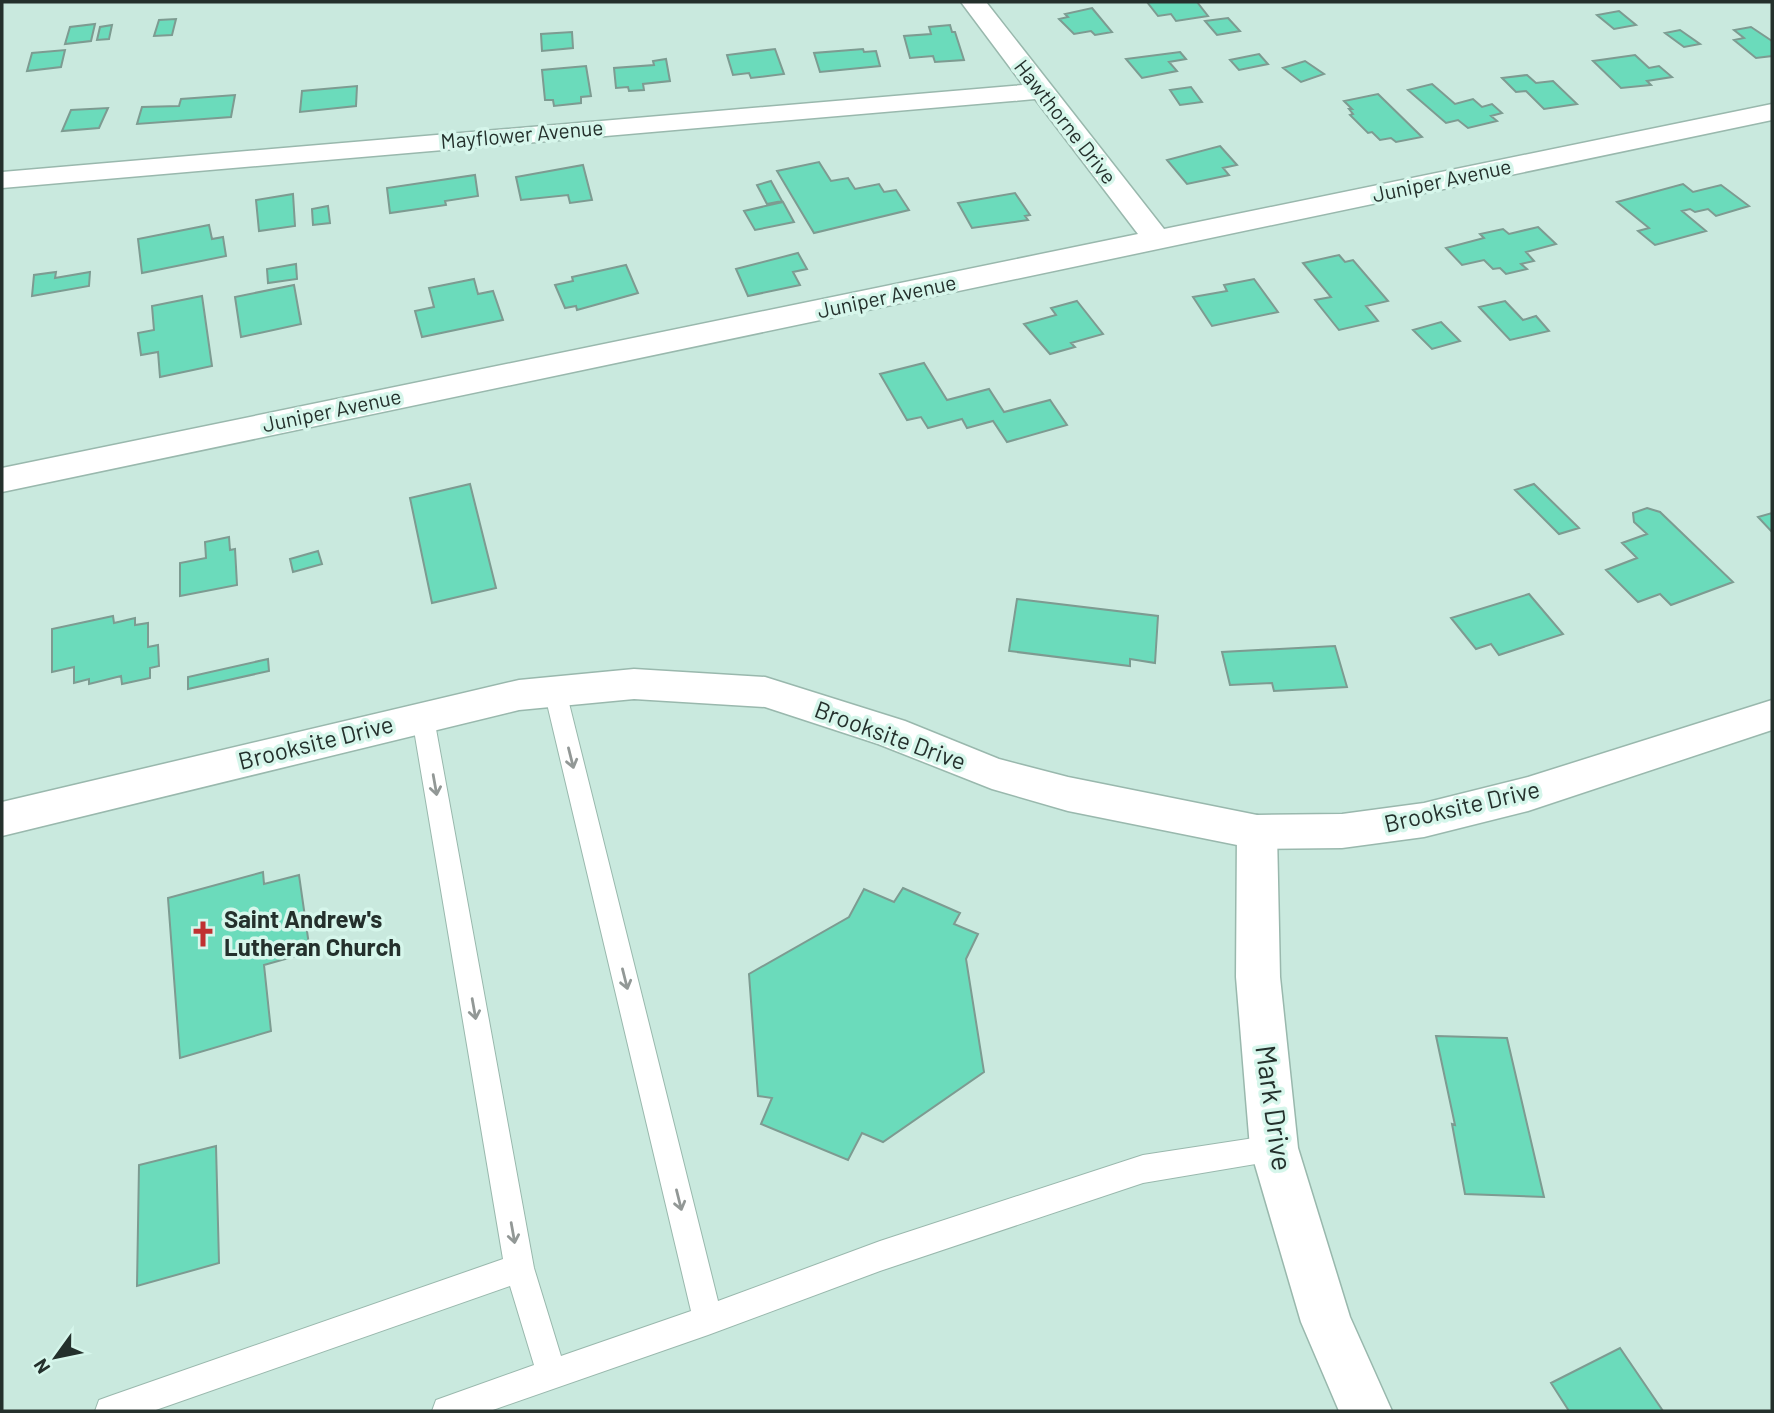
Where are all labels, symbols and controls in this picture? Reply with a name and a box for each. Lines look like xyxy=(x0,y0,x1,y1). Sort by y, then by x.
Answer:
street label: Hawthorne Drive xyxy=(1010,54,1122,188)
street label: Mayflower Avenue xyxy=(439,114,604,153)
street label: Juniper Avenue xyxy=(1370,153,1513,206)
street label: Juniper Avenue xyxy=(815,269,958,322)
street label: Juniper Avenue xyxy=(260,383,403,436)
street label: Brooksite Drive xyxy=(811,694,970,775)
street label: Brooksite Drive xyxy=(235,708,396,775)
one-way arrow xyxy=(565,746,578,768)
one-way arrow xyxy=(429,773,442,796)
street label: Brooksite Drive xyxy=(1381,774,1542,838)
place label: Saint Andrew's Lutheran Church xyxy=(224,904,401,961)
church icon: Saint Andrew's Lutheran Church xyxy=(188,919,218,949)
one-way arrow xyxy=(619,967,632,989)
one-way arrow xyxy=(468,997,481,1020)
street label: Mark Drive xyxy=(1249,1043,1301,1173)
one-way arrow xyxy=(673,1188,686,1210)
one-way arrow xyxy=(507,1221,520,1244)
north arrow xyxy=(21,1322,91,1392)
text: N xyxy=(28,1355,54,1378)

